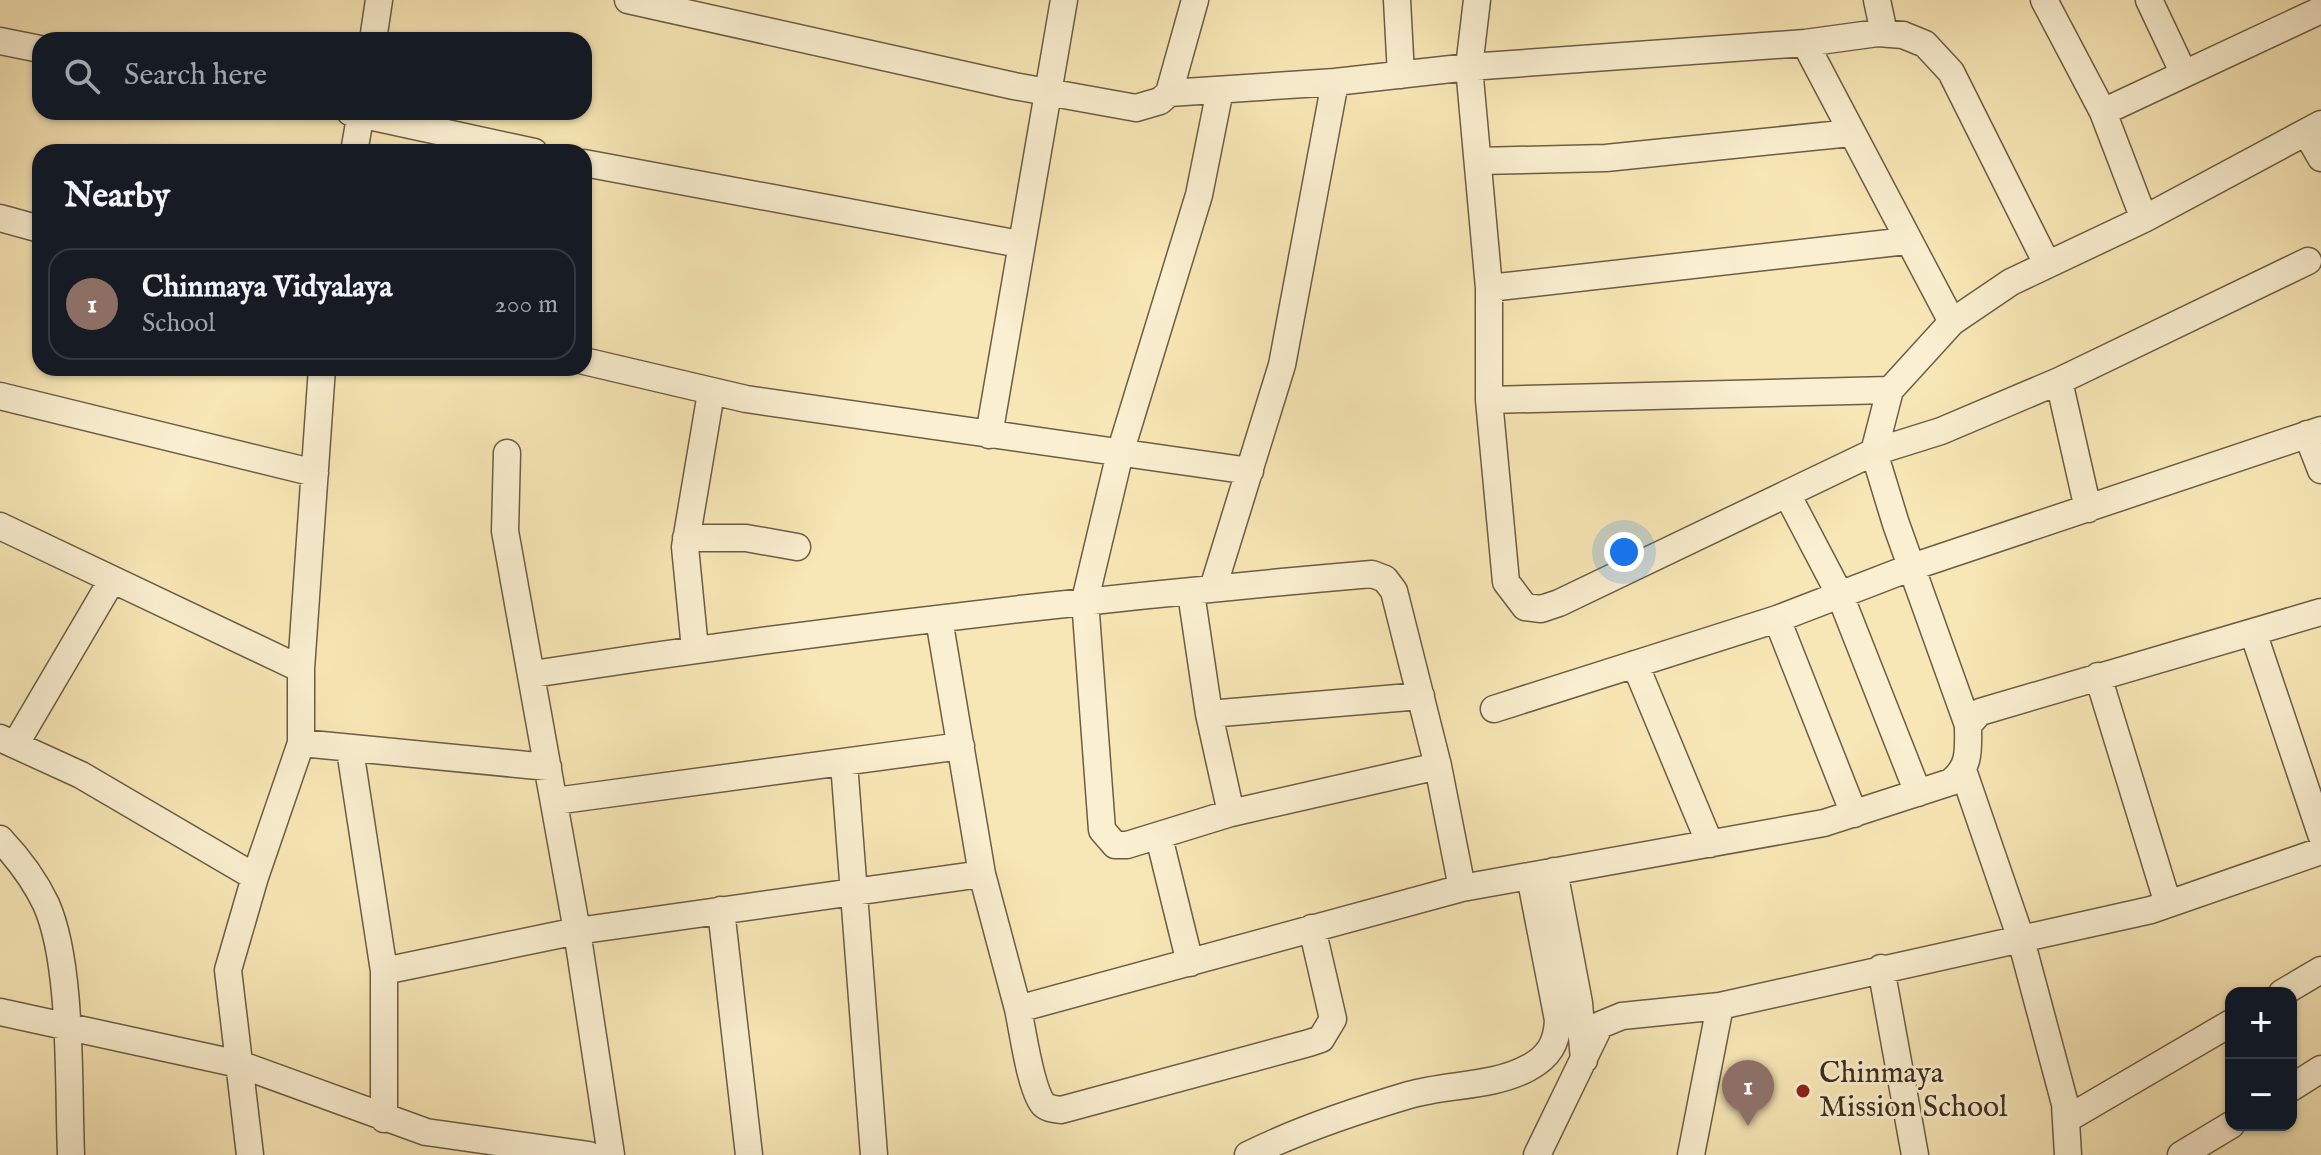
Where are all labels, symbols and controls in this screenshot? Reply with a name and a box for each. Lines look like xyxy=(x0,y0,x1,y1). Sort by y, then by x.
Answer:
search box xyxy=(32,32,592,120)
icon: search xyxy=(60,54,104,98)
text: Search here xyxy=(124,57,267,95)
text: Nearby xyxy=(64,175,170,218)
text: Chinmaya Vidyalaya xyxy=(142,269,392,307)
text: 1 xyxy=(87,288,97,321)
text: 200 m xyxy=(494,288,558,321)
text: School xyxy=(142,307,215,340)
your location xyxy=(1604,532,1644,572)
map controls xyxy=(2225,987,2297,1131)
button: + xyxy=(2225,987,2297,1059)
place label: Chinmaya Mission School xyxy=(1819,1055,2008,1127)
button: − xyxy=(2225,1059,2297,1131)
pin: 1 xyxy=(1722,1060,1774,1126)
marker: Chinmaya Mission School xyxy=(1794,1082,1812,1100)

